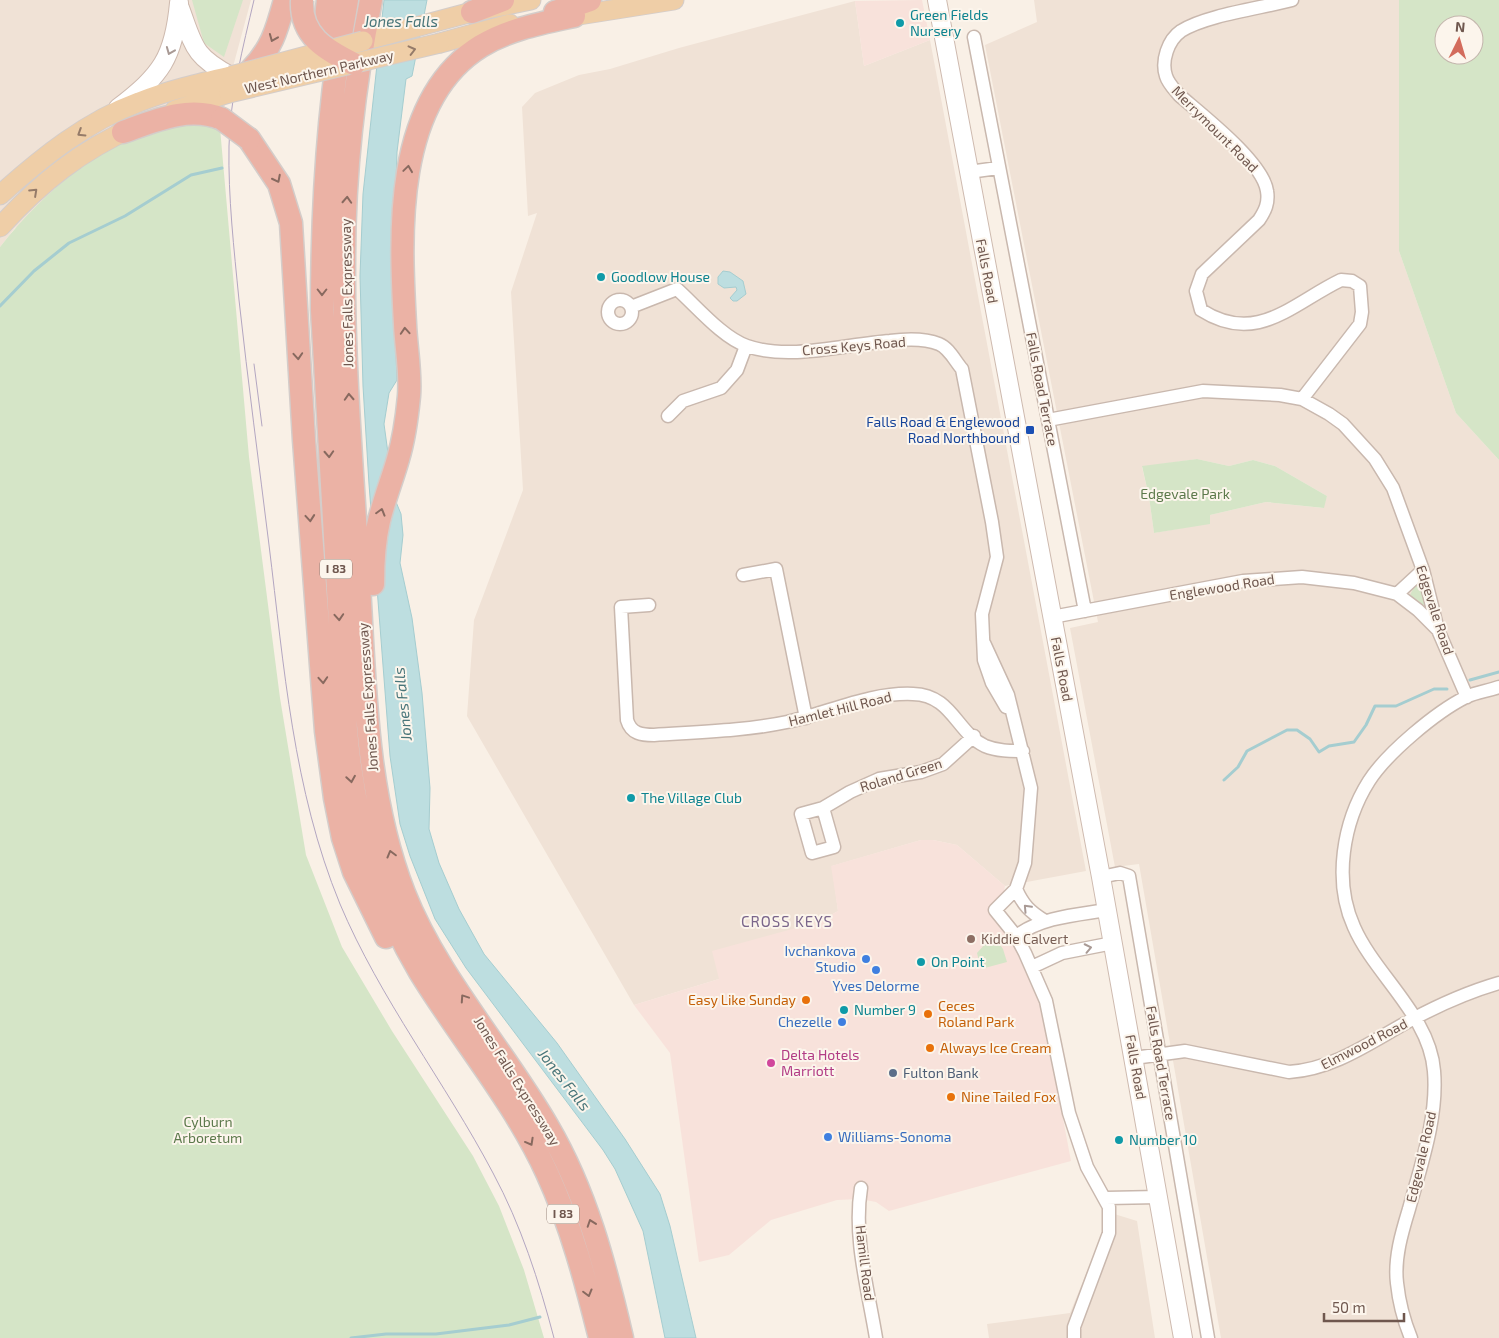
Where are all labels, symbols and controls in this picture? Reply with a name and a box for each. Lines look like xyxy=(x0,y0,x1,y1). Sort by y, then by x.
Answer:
place label: Green Fields Nursery xyxy=(910,6,988,39)
water label: Jones Falls xyxy=(363,12,438,30)
north arrow xyxy=(1434,15,1484,65)
marker: Green Fields Nursery xyxy=(894,17,906,29)
text: N xyxy=(1454,18,1466,35)
one-way arrow xyxy=(269,33,279,42)
one-way arrow xyxy=(408,45,417,56)
one-way arrow xyxy=(166,46,176,55)
street label: West Northern Parkway xyxy=(243,46,396,97)
street label: Merrymount Road xyxy=(1169,82,1262,175)
one-way arrow xyxy=(77,127,86,136)
one-way arrow xyxy=(402,164,412,173)
one-way arrow xyxy=(271,174,281,183)
one-way arrow xyxy=(28,189,37,198)
one-way arrow xyxy=(341,196,352,204)
street label: Jones Falls Expressway xyxy=(337,218,356,368)
street label: Falls Road xyxy=(973,237,1002,305)
place label: Goodlow House xyxy=(611,268,710,285)
marker: Goodlow House xyxy=(595,271,607,283)
one-way arrow xyxy=(317,288,327,296)
one-way arrow xyxy=(400,327,411,335)
street label: Falls Road Terrace xyxy=(1023,330,1062,447)
street label: Cross Keys Road xyxy=(801,332,907,359)
one-way arrow xyxy=(293,353,304,361)
one-way arrow xyxy=(343,393,354,401)
place label: Falls Road & Englewood Road Northbound xyxy=(866,413,1020,446)
marker: Falls Road & Englewood Road Northbound xyxy=(1024,424,1036,436)
one-way arrow xyxy=(323,451,334,459)
park label: Edgevale Park xyxy=(1140,485,1230,502)
one-way arrow xyxy=(375,508,386,517)
one-way arrow xyxy=(305,515,316,523)
road number: I 83 xyxy=(320,560,352,578)
street label: Edgevale Road xyxy=(1413,563,1458,657)
street label: Englewood Road xyxy=(1168,570,1276,603)
one-way arrow xyxy=(333,613,344,621)
street label: Jones Falls Expressway xyxy=(354,621,381,772)
street label: Falls Road xyxy=(1048,635,1077,703)
water label: Jones Falls xyxy=(389,666,415,743)
one-way arrow xyxy=(317,677,328,685)
street label: Hamlet Hill Road xyxy=(787,687,893,730)
street label: Roland Green xyxy=(858,754,944,795)
one-way arrow xyxy=(346,774,356,783)
place label: The Village Club xyxy=(641,789,742,806)
marker: The Village Club xyxy=(625,792,637,804)
one-way arrow xyxy=(386,850,397,859)
one-way arrow xyxy=(1024,905,1033,914)
district label: CROSS KEYS xyxy=(741,912,833,930)
place label: Kiddie Calvert xyxy=(981,930,1068,947)
marker: Kiddie Calvert xyxy=(965,933,977,945)
place label: Ivchankova Studio xyxy=(784,942,856,975)
one-way arrow xyxy=(1083,943,1092,954)
marker: Ivchankova Studio xyxy=(860,953,872,965)
place label: On Point xyxy=(931,953,985,970)
marker: On Point xyxy=(915,956,927,968)
marker: Yves Delorme xyxy=(870,964,882,976)
place label: Yves Delorme xyxy=(832,977,920,994)
place label: Easy Like Sunday xyxy=(688,991,797,1008)
marker: Easy Like Sunday xyxy=(800,994,812,1006)
one-way arrow xyxy=(461,995,470,1004)
place label: Ceces Roland Park xyxy=(938,997,1014,1030)
place label: Number 9 xyxy=(854,1001,916,1018)
marker: Number 9 xyxy=(838,1004,850,1016)
street label: Falls Road Terrace xyxy=(1143,1004,1180,1121)
marker: Ceces Roland Park xyxy=(922,1008,934,1020)
street label: Jones Falls Expressway xyxy=(471,1013,564,1149)
place label: Chezelle xyxy=(778,1013,832,1030)
street label: Elmwood Road xyxy=(1318,1014,1410,1073)
marker: Chezelle xyxy=(836,1016,848,1028)
street label: Falls Road xyxy=(1122,1033,1151,1101)
place label: Always Ice Cream xyxy=(940,1039,1051,1056)
marker: Always Ice Cream xyxy=(924,1042,936,1054)
water label: Jones Falls xyxy=(534,1044,595,1114)
place label: Delta Hotels Marriott xyxy=(781,1046,859,1079)
marker: Delta Hotels Marriott xyxy=(765,1057,777,1069)
place label: Fulton Bank xyxy=(903,1064,979,1081)
marker: Fulton Bank xyxy=(887,1067,899,1079)
place label: Nine Tailed Fox xyxy=(961,1088,1057,1105)
marker: Nine Tailed Fox xyxy=(945,1091,957,1103)
street label: Edgevale Road xyxy=(1402,1110,1439,1204)
park label: Cylburn Arboretum xyxy=(174,1113,242,1146)
place label: Williams-Sonoma xyxy=(838,1128,952,1145)
marker: Williams-Sonoma xyxy=(822,1131,834,1143)
place label: Number 10 xyxy=(1129,1131,1197,1148)
marker: Number 10 xyxy=(1113,1134,1125,1146)
one-way arrow xyxy=(524,1136,534,1145)
road number: I 83 xyxy=(547,1204,579,1224)
one-way arrow xyxy=(587,1220,597,1228)
street label: Hamill Road xyxy=(852,1224,879,1302)
one-way arrow xyxy=(582,1289,592,1297)
scale bar xyxy=(1324,1290,1404,1322)
text: 50 m xyxy=(1332,1298,1366,1316)

